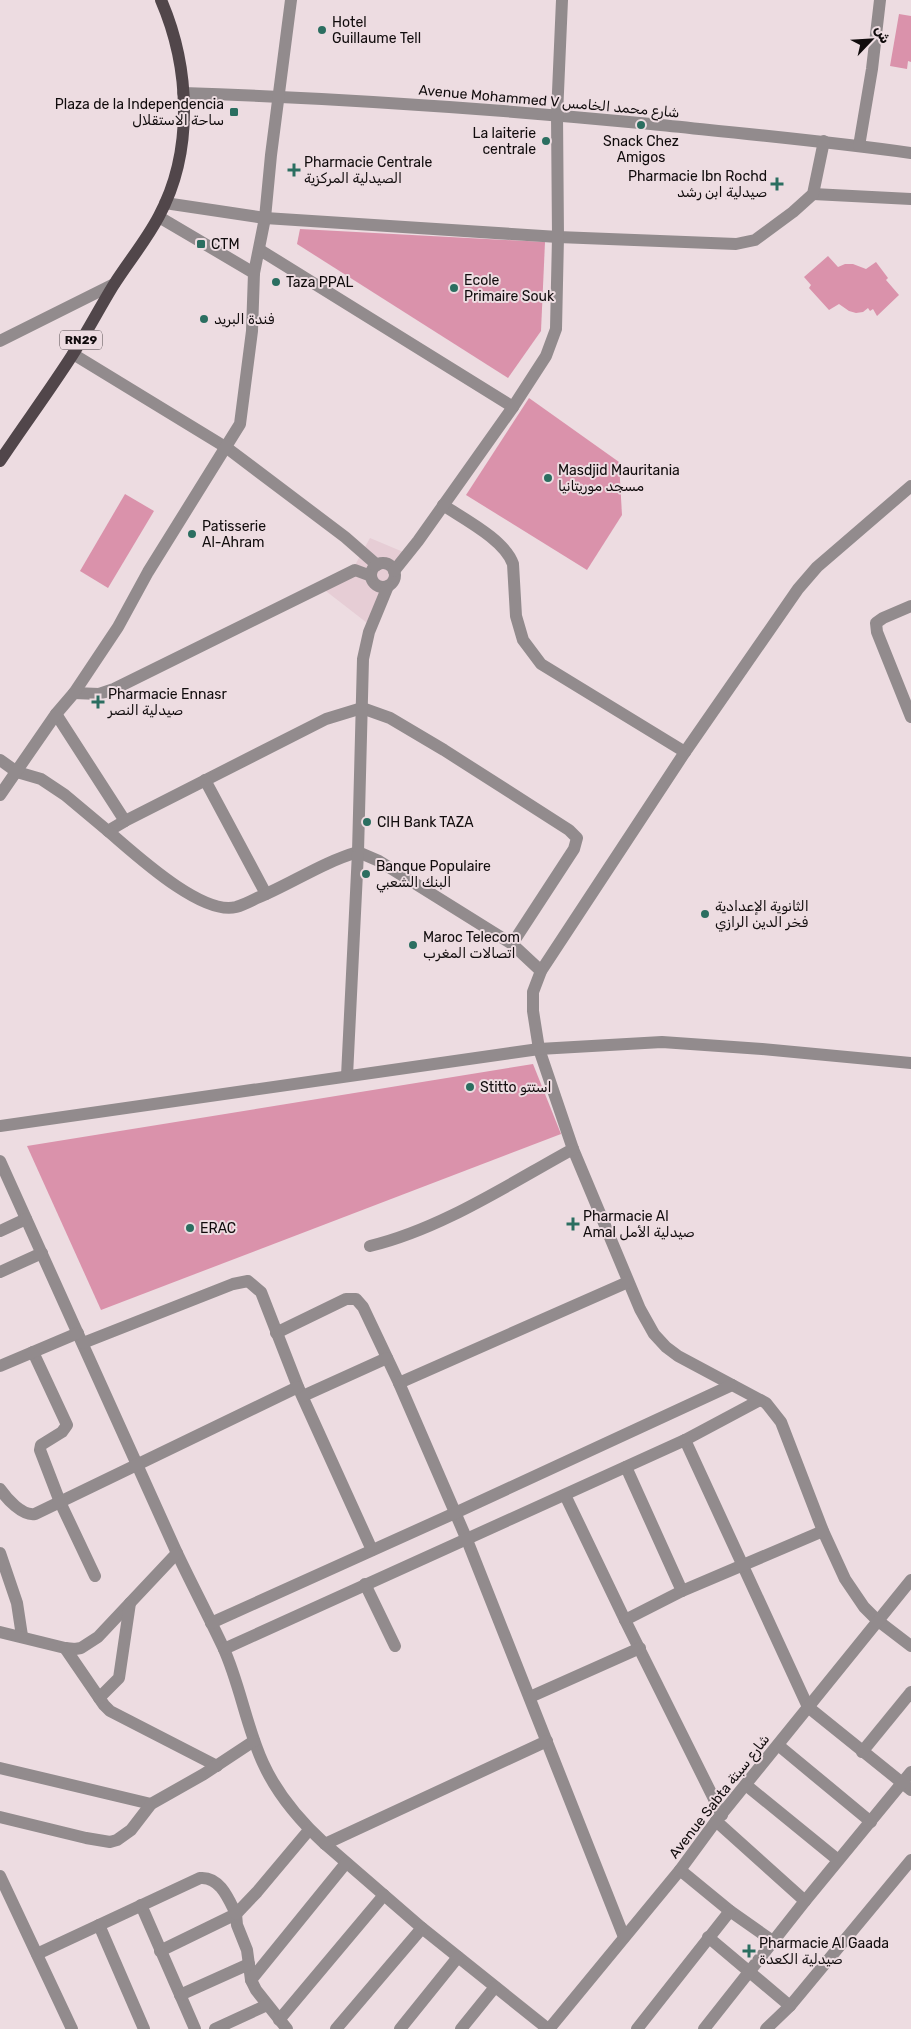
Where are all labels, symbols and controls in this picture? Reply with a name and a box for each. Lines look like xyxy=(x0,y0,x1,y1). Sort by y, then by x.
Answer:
place label: Hotel Guillaume Tell xyxy=(332,14,421,47)
north arrow xyxy=(846,15,896,65)
text: ش xyxy=(871,23,894,47)
marker: Hotel Guillaume Tell xyxy=(316,24,328,36)
street label: Avenue Mohammed V شارع محمد الخامس xyxy=(418,82,680,123)
place label: Plaza de la Independencia ساحة الاستقلال xyxy=(55,96,224,129)
marker: Plaza de la Independencia ساحة الاستقلال xyxy=(228,106,240,118)
marker: Snack Chez Amigos xyxy=(635,119,647,131)
place label: La laiterie centrale xyxy=(473,125,536,158)
place label: Snack Chez Amigos xyxy=(603,133,679,166)
marker: La laiterie centrale xyxy=(540,135,552,147)
place label: Pharmacie Centrale الصيدلية المركزية xyxy=(304,154,432,187)
marker: Pharmacie Centrale الصيدلية المركزية xyxy=(288,164,300,176)
place label: Pharmacie Ibn Rochd صيدلية ابن رشد xyxy=(628,168,767,201)
marker: Pharmacie Ibn Rochd صيدلية ابن رشد xyxy=(771,178,783,190)
place label: CTM xyxy=(211,236,240,253)
marker: CTM xyxy=(195,238,207,250)
place label: Ecole Primaire Souk xyxy=(464,272,555,305)
place label: Taza PPAL xyxy=(286,274,354,291)
marker: Taza PPAL xyxy=(270,276,282,288)
marker: Ecole Primaire Souk xyxy=(448,282,460,294)
place label: فندة البريد xyxy=(214,311,275,328)
marker: فندة البريد xyxy=(198,313,210,325)
road number: RN29 xyxy=(60,330,102,350)
place label: Masdjid Mauritania مسجد موريتانيا xyxy=(558,462,680,495)
marker: Masdjid Mauritania مسجد موريتانيا xyxy=(542,472,554,484)
place label: Patisserie Al-Ahram xyxy=(202,518,266,551)
marker: Patisserie Al-Ahram xyxy=(186,528,198,540)
place label: Pharmacie Ennasr صيدلية النصر xyxy=(107,686,227,719)
marker: Pharmacie Ennasr صيدلية النصر xyxy=(92,696,104,708)
place label: CIH Bank TAZA xyxy=(377,814,474,831)
marker: CIH Bank TAZA xyxy=(361,816,373,828)
place label: Banque Populaire البنك الشعبي xyxy=(376,858,491,893)
marker: Banque Populaire البنك الشعبي xyxy=(360,868,372,880)
place label: الثانوية الإعدادية فخر الدين الرازي xyxy=(715,898,809,932)
marker: الثانوية الإعدادية فخر الدين الرازي xyxy=(699,908,711,920)
place label: Maroc Telecom اتصالات المغرب xyxy=(423,929,520,962)
marker: Maroc Telecom اتصالات المغرب xyxy=(407,939,419,951)
place label: Stitto استتو xyxy=(480,1079,552,1096)
marker: Stitto استتو xyxy=(464,1081,476,1093)
place label: Pharmacie Al Amal صيدلية الأمل xyxy=(583,1208,695,1241)
marker: Pharmacie Al Amal صيدلية الأمل xyxy=(567,1218,579,1230)
place label: ERAC xyxy=(200,1220,236,1237)
marker: ERAC xyxy=(184,1222,196,1234)
street label: Avenue Sabta شارع سبتة xyxy=(666,1731,775,1863)
place label: Pharmacie Al Gaada صيدلية الكعدة xyxy=(759,1935,889,1968)
marker: Pharmacie Al Gaada صيدلية الكعدة xyxy=(743,1945,755,1957)

